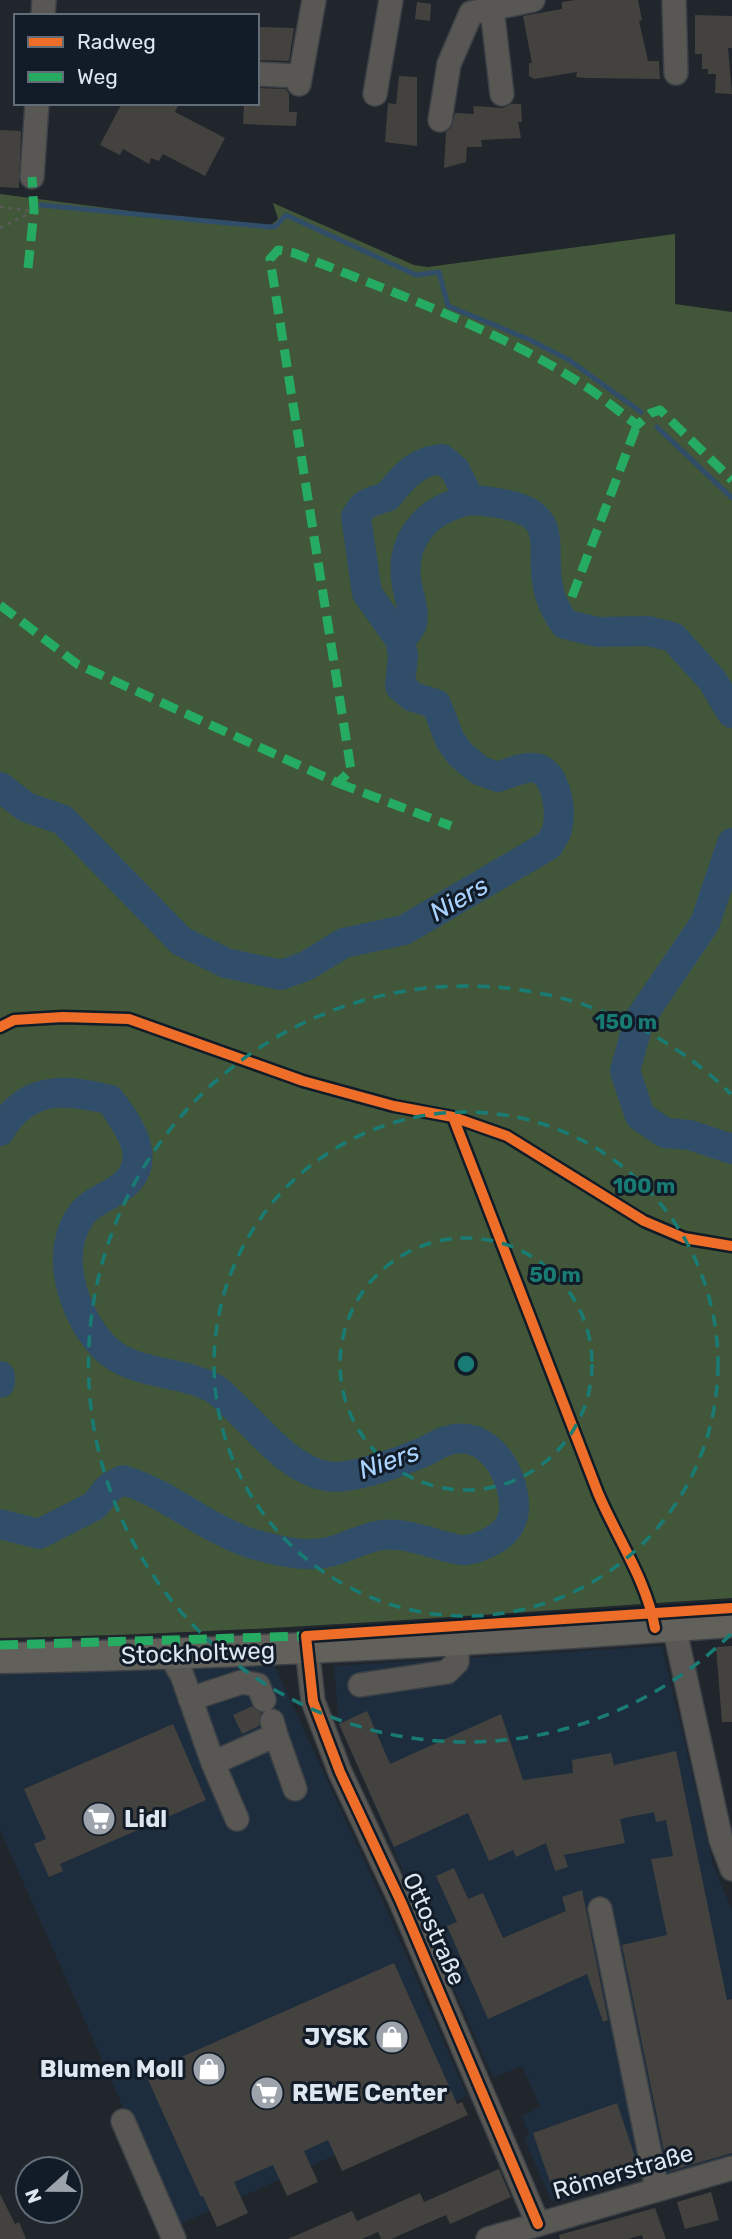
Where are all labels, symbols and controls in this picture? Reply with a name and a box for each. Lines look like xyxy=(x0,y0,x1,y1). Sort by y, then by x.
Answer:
legend xyxy=(14,14,259,105)
text: Radweg xyxy=(77,29,156,54)
text: Weg xyxy=(77,64,118,89)
water label: Niers xyxy=(424,870,494,928)
text: 150 m xyxy=(595,1009,657,1034)
text: 100 m xyxy=(613,1173,675,1198)
text: 50 m xyxy=(529,1262,581,1287)
centre of rings xyxy=(454,1352,478,1376)
water label: Niers xyxy=(355,1436,423,1486)
street label: Stockholtweg xyxy=(121,1636,275,1670)
supermarket icon: Lidl xyxy=(80,1800,118,1838)
place label: Lidl xyxy=(124,1805,167,1833)
street label: Ottostraße xyxy=(397,1868,471,1990)
shop icon: JYSK xyxy=(373,2018,411,2056)
place label: JYSK xyxy=(304,2023,368,2051)
shop icon: Blumen Moll xyxy=(190,2050,228,2088)
place label: Blumen Moll xyxy=(40,2055,184,2083)
supermarket icon: REWE Center xyxy=(248,2074,286,2112)
place label: REWE Center xyxy=(292,2079,447,2107)
street label: Römerstraße xyxy=(550,2139,696,2205)
north arrow xyxy=(14,2155,84,2225)
text: N xyxy=(20,2185,47,2206)

